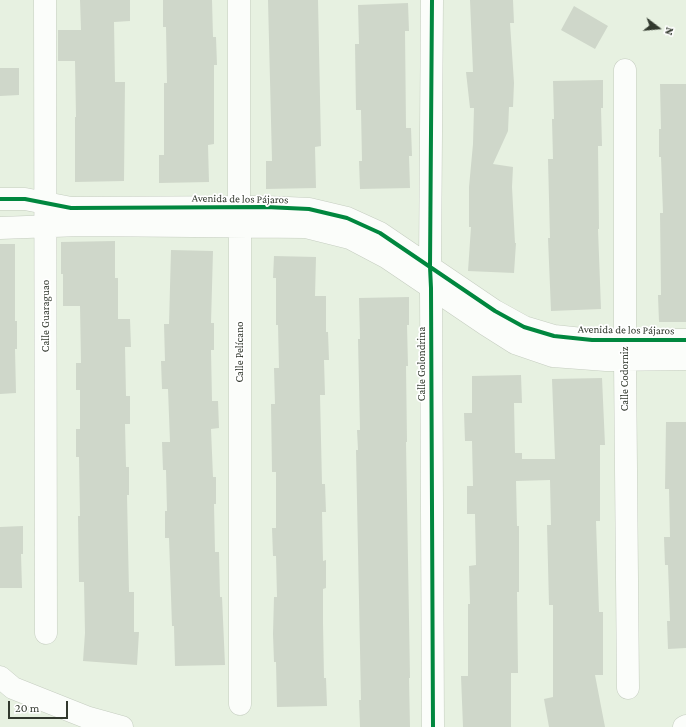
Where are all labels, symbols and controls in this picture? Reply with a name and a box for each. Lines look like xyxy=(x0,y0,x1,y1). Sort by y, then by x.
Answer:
north arrow xyxy=(638,8,678,48)
text: N xyxy=(663,26,676,37)
street label: Avenida de los Pájaros xyxy=(192,192,288,206)
street label: Calle Guaraguao xyxy=(39,280,53,352)
street label: Calle Pelícano xyxy=(233,321,247,383)
street label: Avenida de los Pájaros xyxy=(578,323,674,337)
street label: Calle Golondrina xyxy=(415,327,429,401)
street label: Calle Codorniz xyxy=(618,347,632,411)
scale bar xyxy=(10,693,70,719)
text: 20 m xyxy=(15,701,39,715)

